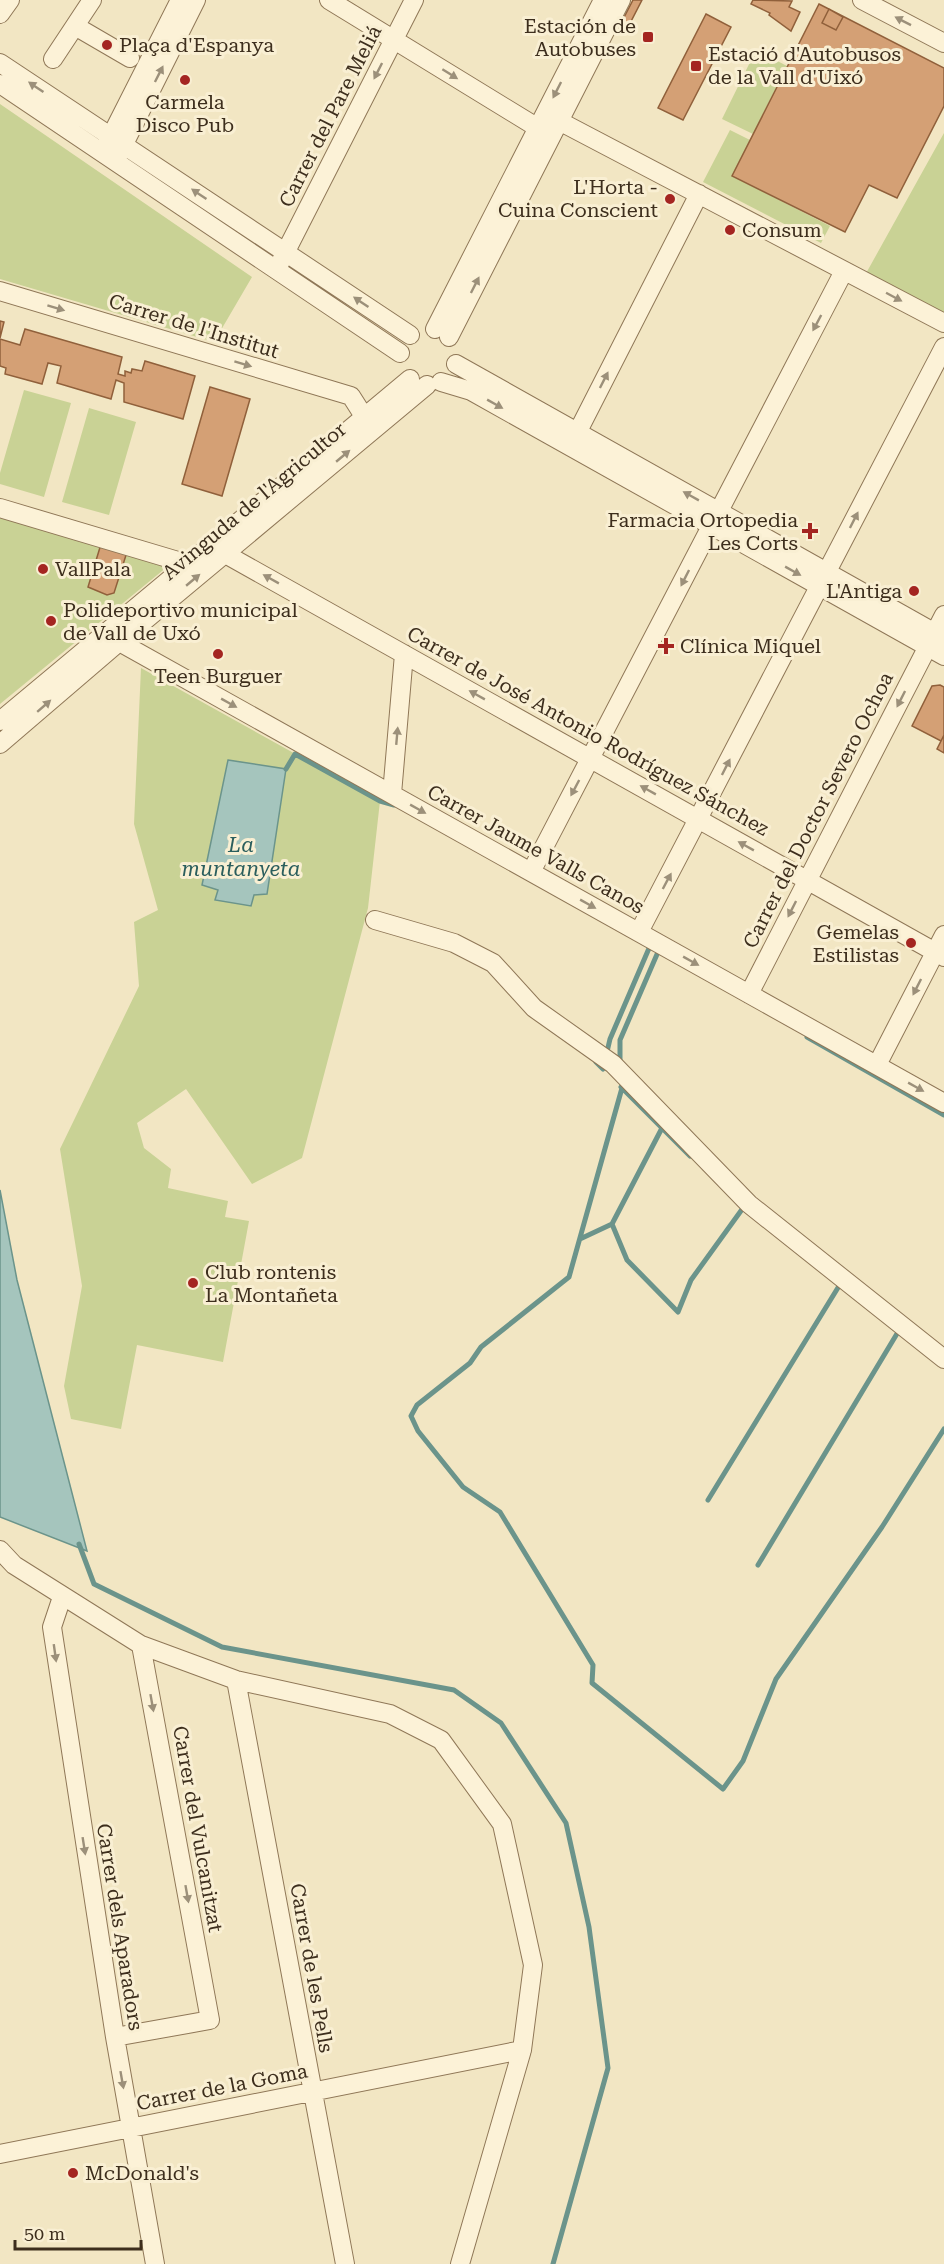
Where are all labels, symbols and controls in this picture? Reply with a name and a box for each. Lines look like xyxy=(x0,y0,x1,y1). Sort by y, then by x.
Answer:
place label: Estación de Autobuses xyxy=(524,14,636,61)
one-way arrow xyxy=(894,17,912,27)
street label: Carrer del Pare Meliá xyxy=(274,21,386,211)
marker: Estación de Autobuses xyxy=(641,30,655,44)
place label: Plaça d'Espanya xyxy=(119,33,274,57)
marker: Plaça d'Espanya xyxy=(100,38,114,52)
place label: Estació d'Autobusos de la Vall d'Uixó xyxy=(708,42,901,89)
marker: Estació d'Autobusos de la Vall d'Uixó xyxy=(689,59,703,73)
one-way arrow xyxy=(373,63,383,80)
one-way arrow xyxy=(154,65,164,82)
one-way arrow xyxy=(442,69,458,80)
marker: Carmela Disco Pub xyxy=(178,73,192,87)
one-way arrow xyxy=(553,81,562,98)
one-way arrow xyxy=(28,82,44,93)
place label: Carmela Disco Pub xyxy=(136,90,234,137)
place label: L'Horta - Cuina Conscient xyxy=(498,175,659,222)
one-way arrow xyxy=(190,189,207,200)
marker: L'Horta - Cuina Conscient xyxy=(663,192,677,206)
place label: Consum xyxy=(742,218,822,242)
marker: Consum xyxy=(723,223,737,237)
one-way arrow xyxy=(471,277,480,294)
street label: Carrer de l'Institut xyxy=(106,289,283,363)
one-way arrow xyxy=(886,292,903,302)
one-way arrow xyxy=(353,297,369,308)
one-way arrow xyxy=(47,304,65,313)
one-way arrow xyxy=(812,314,822,331)
one-way arrow xyxy=(234,360,252,369)
one-way arrow xyxy=(599,372,609,389)
one-way arrow xyxy=(487,399,503,410)
street label: Avinguda de l'Agricultor xyxy=(157,417,351,585)
one-way arrow xyxy=(335,449,351,462)
one-way arrow xyxy=(683,491,699,502)
place label: Farmacia Ortopedia Les Corts xyxy=(607,508,798,555)
one-way arrow xyxy=(849,511,859,528)
marker: Farmacia Ortopedia Les Corts xyxy=(803,524,817,538)
place label: VallPala xyxy=(55,557,131,581)
marker: VallPala xyxy=(36,562,50,576)
one-way arrow xyxy=(785,566,802,576)
one-way arrow xyxy=(680,569,690,586)
one-way arrow xyxy=(185,574,201,587)
one-way arrow xyxy=(262,574,279,584)
place label: L'Antiga xyxy=(826,579,902,603)
marker: L'Antiga xyxy=(907,584,921,598)
place label: Polideportivo municipal de Vall de Uxó xyxy=(63,598,298,645)
marker: Polideportivo municipal de Vall de Uxó xyxy=(44,614,58,628)
street label: Carrer de José Antonio Rodríguez Sánchez xyxy=(403,621,773,841)
place label: Clínica Miquel xyxy=(680,634,821,658)
marker: Clínica Miquel xyxy=(657,637,675,655)
marker: Teen Burguer xyxy=(211,647,225,661)
place label: Teen Burguer xyxy=(154,664,282,688)
street label: Carrer del Doctor Severo Ochoa xyxy=(738,668,898,952)
one-way arrow xyxy=(469,690,486,700)
one-way arrow xyxy=(896,690,906,707)
one-way arrow xyxy=(221,698,238,708)
one-way arrow xyxy=(36,700,51,713)
one-way arrow xyxy=(392,726,402,745)
one-way arrow xyxy=(721,759,730,776)
street label: Carrer Jaume Valls Canos xyxy=(423,779,649,919)
one-way arrow xyxy=(570,780,580,797)
one-way arrow xyxy=(639,786,656,796)
one-way arrow xyxy=(410,803,426,814)
water label: La muntanyeta xyxy=(182,833,300,881)
one-way arrow xyxy=(738,841,755,851)
one-way arrow xyxy=(662,872,671,889)
one-way arrow xyxy=(580,899,597,909)
one-way arrow xyxy=(788,901,797,918)
place label: Gemelas Estilistas xyxy=(813,920,899,967)
marker: Gemelas Estilistas xyxy=(904,936,918,950)
one-way arrow xyxy=(682,956,699,966)
one-way arrow xyxy=(913,978,922,995)
one-way arrow xyxy=(908,1082,925,1092)
place label: Club rontenis La Montañeta xyxy=(205,1260,338,1307)
marker: Club rontenis La Montañeta xyxy=(186,1276,200,1290)
one-way arrow xyxy=(51,1644,60,1663)
one-way arrow xyxy=(148,1693,157,1712)
street label: Carrer del Vulcanitzat xyxy=(168,1724,228,1935)
street label: Carrer dels Aparadors xyxy=(92,1822,148,2032)
one-way arrow xyxy=(80,1837,89,1856)
street label: Carrer de les Pells xyxy=(285,1882,339,2054)
one-way arrow xyxy=(183,1885,192,1904)
street label: Carrer de la Goma xyxy=(134,2059,310,2115)
one-way arrow xyxy=(118,2071,127,2090)
place label: McDonald's xyxy=(85,2161,199,2185)
marker: McDonald's xyxy=(66,2166,80,2180)
scale bar xyxy=(15,2213,141,2251)
text: 50 m xyxy=(24,2223,65,2244)

